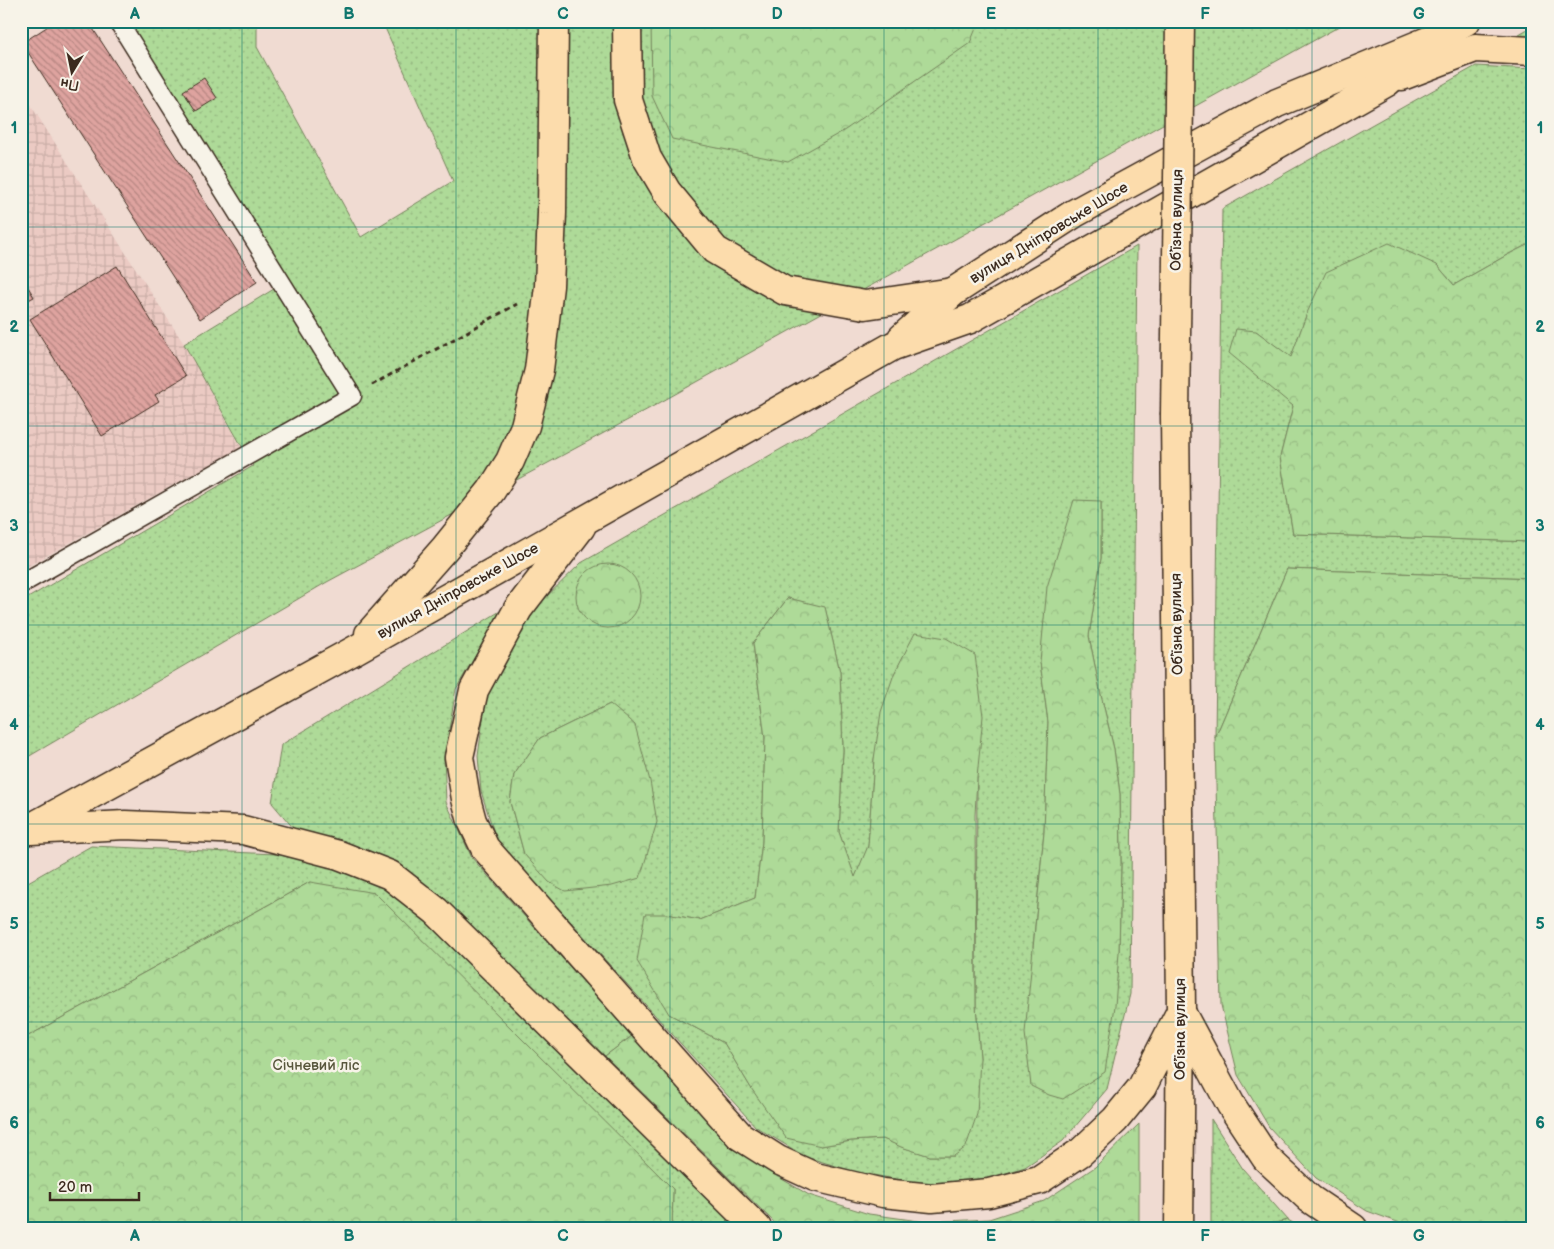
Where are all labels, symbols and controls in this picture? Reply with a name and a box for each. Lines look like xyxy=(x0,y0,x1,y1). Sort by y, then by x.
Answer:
text: A xyxy=(129,5,140,24)
text: B xyxy=(343,5,355,24)
text: C xyxy=(557,5,569,24)
text: D xyxy=(771,5,783,24)
text: E xyxy=(986,5,996,24)
text: F xyxy=(1200,5,1210,24)
text: G xyxy=(1413,5,1425,24)
north arrow xyxy=(48,48,98,98)
text: Пн xyxy=(59,74,80,94)
text: 1 xyxy=(11,119,17,138)
text: 1 xyxy=(1537,119,1543,138)
street label: Обʼїзна вулиця xyxy=(1167,169,1187,271)
street label: вулиця Дніпровське Шосе xyxy=(966,178,1132,288)
text: 2 xyxy=(9,318,19,337)
text: 2 xyxy=(1535,318,1545,337)
text: 3 xyxy=(9,517,19,536)
text: 3 xyxy=(1535,517,1545,536)
street label: вулиця Дніпровське Шосе xyxy=(374,539,542,643)
street label: Обʼїзна вулиця xyxy=(1167,573,1187,675)
text: 4 xyxy=(9,716,19,735)
text: 4 xyxy=(1535,716,1545,735)
text: 5 xyxy=(9,915,19,934)
text: 5 xyxy=(1535,915,1545,934)
street label: Обʼїзна вулиця xyxy=(1171,978,1190,1080)
park label: Січневий ліс xyxy=(273,1056,360,1075)
text: 6 xyxy=(9,1114,19,1133)
text: 6 xyxy=(1535,1114,1545,1133)
scale bar xyxy=(50,1169,139,1201)
text: 20 m xyxy=(58,1178,92,1197)
text: A xyxy=(129,1227,140,1246)
text: B xyxy=(343,1227,355,1246)
text: C xyxy=(557,1227,569,1246)
text: D xyxy=(771,1227,783,1246)
text: E xyxy=(986,1227,996,1246)
text: F xyxy=(1200,1227,1210,1246)
text: G xyxy=(1413,1227,1425,1246)

